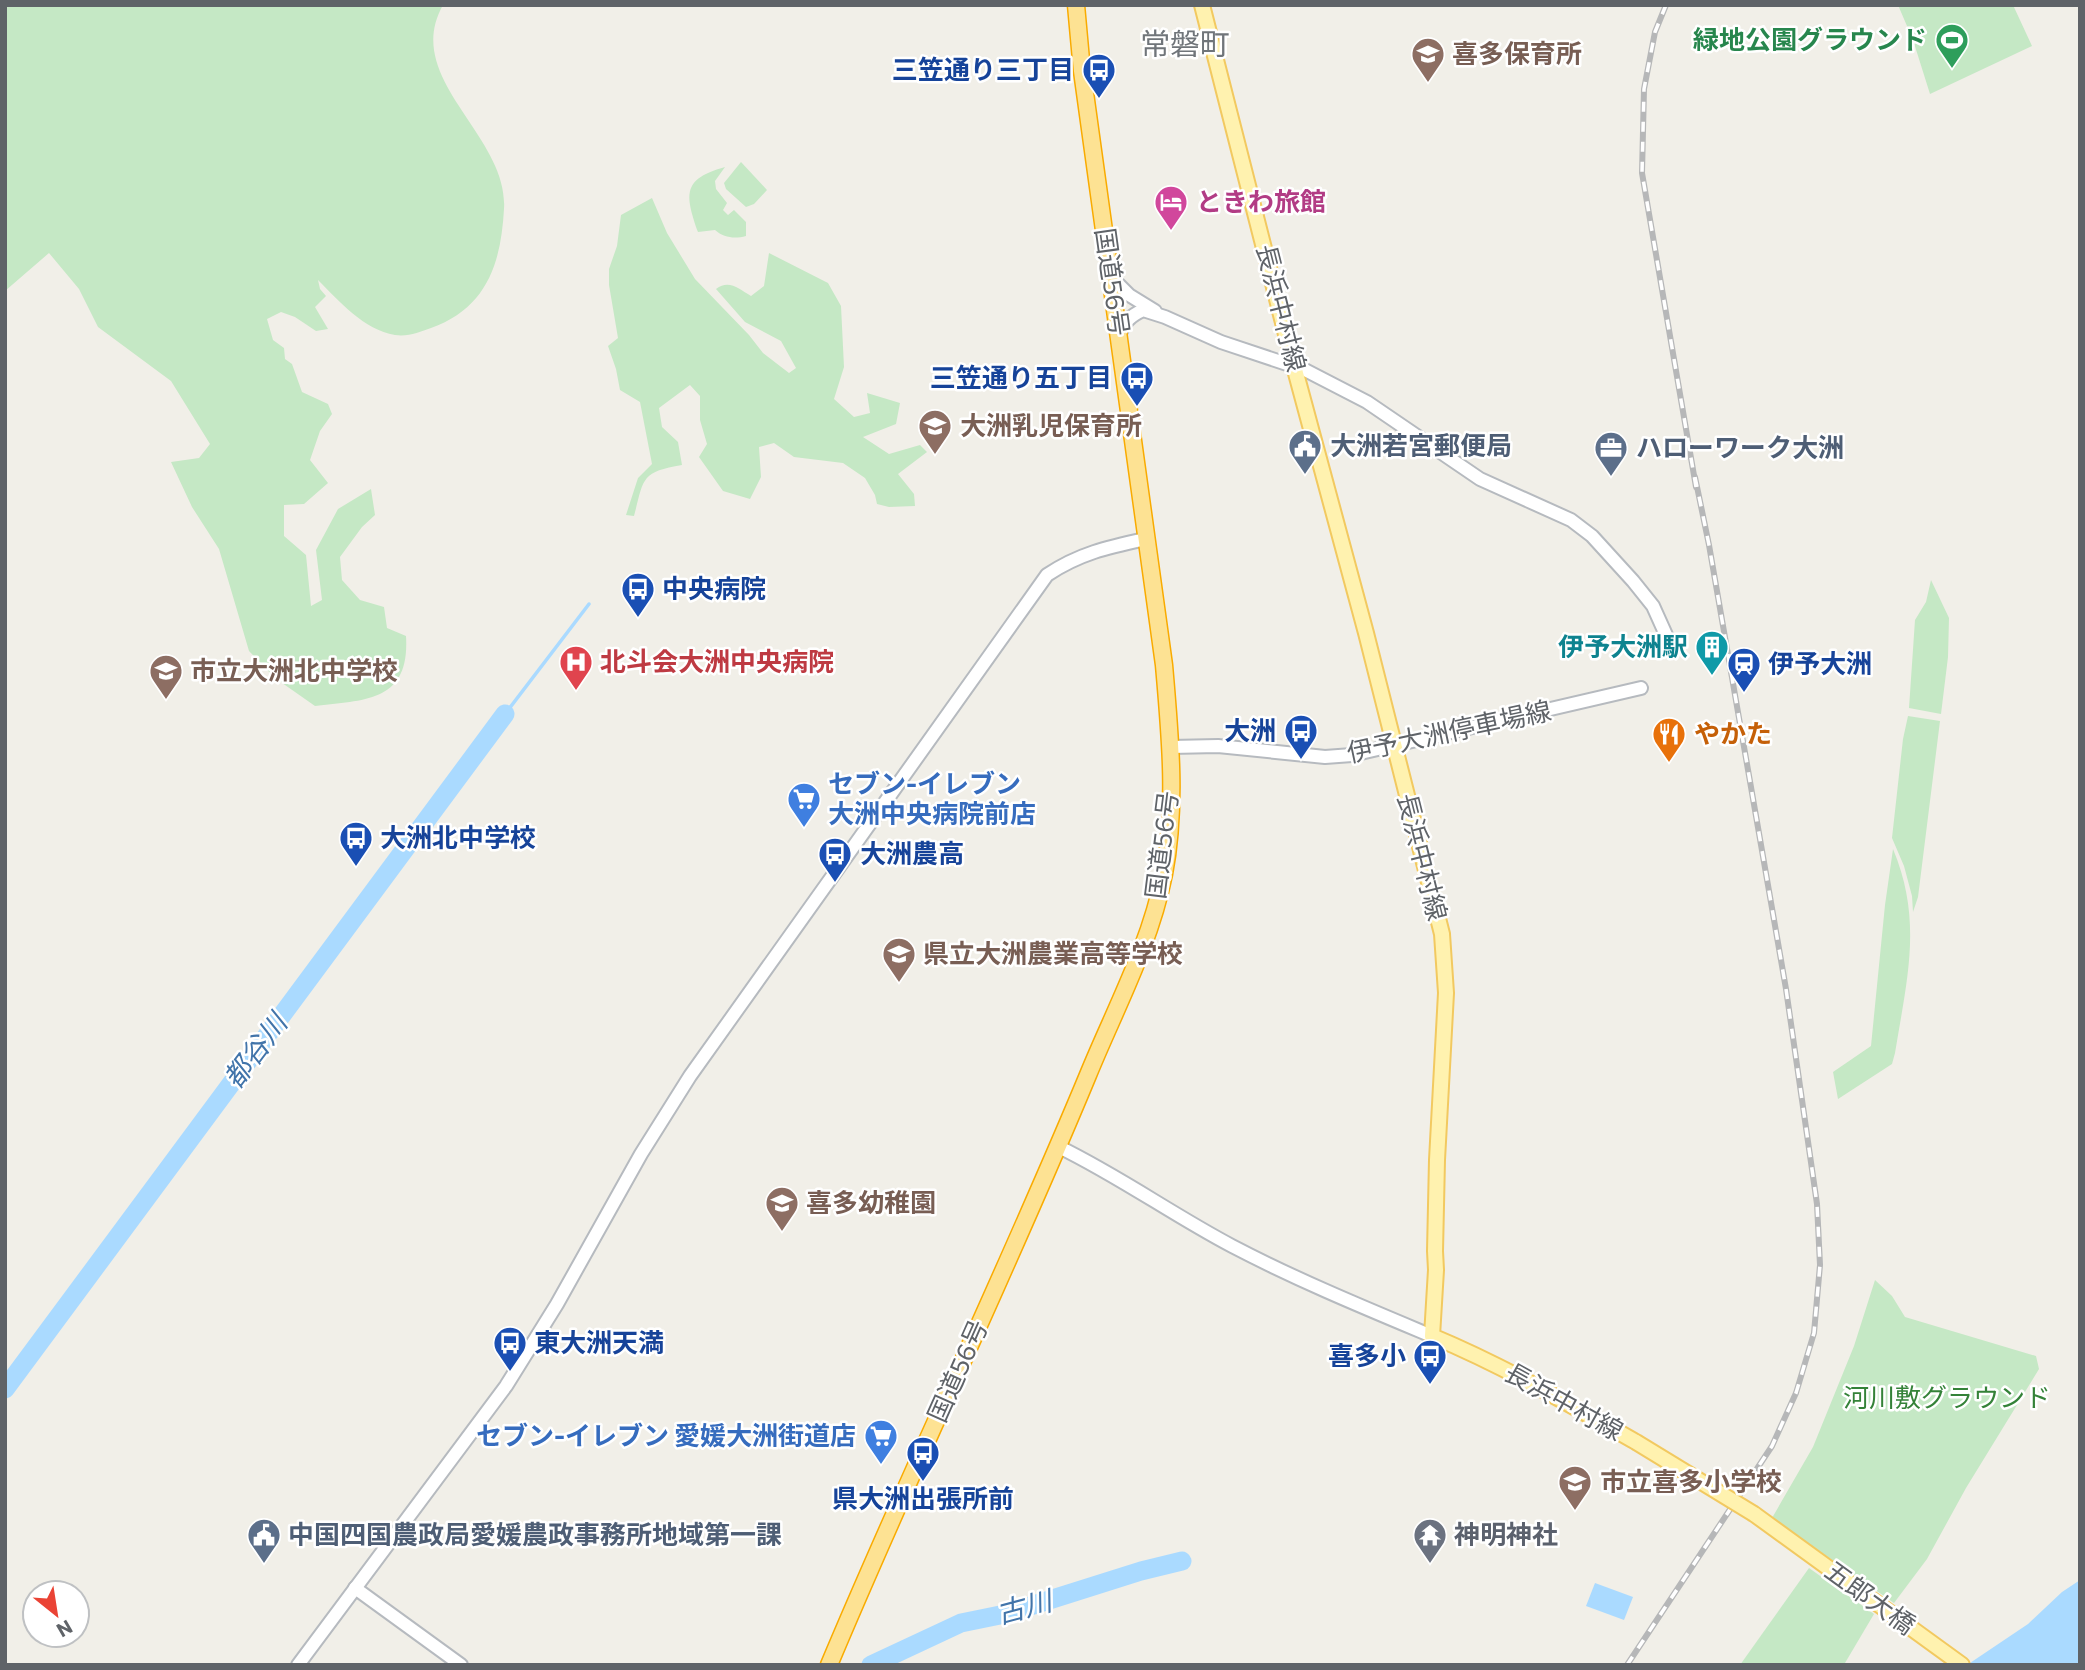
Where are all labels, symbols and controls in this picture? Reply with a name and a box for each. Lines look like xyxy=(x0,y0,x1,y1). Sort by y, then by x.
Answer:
sports icon: 緑地公園グラウンド xyxy=(1933,21,1971,70)
place label: 緑地公園グラウンド xyxy=(1693,23,1927,54)
district label: 常磐町 xyxy=(1140,24,1230,61)
school or university icon: 喜多保育所 xyxy=(1409,35,1447,84)
place label: 喜多保育所 xyxy=(1452,37,1582,68)
bus stop icon: 三笠通り三丁目 xyxy=(1080,51,1118,100)
place label: 三笠通り三丁目 xyxy=(892,53,1074,84)
hotel icon: ときわ旅館 xyxy=(1152,183,1190,232)
place label: ときわ旅館 xyxy=(1196,185,1326,216)
street label: 国道56号 xyxy=(1091,226,1136,338)
street label: 長浜中村線 xyxy=(1252,241,1313,374)
bus stop icon: 三笠通り五丁目 xyxy=(1118,359,1156,408)
place label: 三笠通り五丁目 xyxy=(930,361,1112,392)
school or university icon: 大洲乳児保育所 xyxy=(916,407,954,456)
place label: 大洲乳児保育所 xyxy=(960,409,1142,440)
public building icon: 大洲若宮郵便局 xyxy=(1286,427,1324,476)
place label: 大洲若宮郵便局 xyxy=(1330,429,1512,460)
office icon: ハローワーク大洲 xyxy=(1592,429,1630,478)
place label: ハローワーク大洲 xyxy=(1636,431,1844,462)
bus stop icon: 中央病院 xyxy=(619,570,657,619)
place label: 中央病院 xyxy=(662,572,766,603)
building icon: 伊予大洲駅 xyxy=(1693,628,1731,677)
place label: 伊予大洲駅 xyxy=(1558,630,1688,661)
hospital icon: 北斗会大洲中央病院 xyxy=(557,643,595,692)
place label: 北斗会大洲中央病院 xyxy=(600,645,834,676)
station icon: 伊予大洲 xyxy=(1725,645,1763,694)
place label: 伊予大洲 xyxy=(1768,647,1872,678)
school or university icon: 市立大洲北中学校 xyxy=(147,652,185,701)
place label: 市立大洲北中学校 xyxy=(190,654,398,685)
street label: 伊予大洲停車場線 xyxy=(1344,694,1554,767)
bus stop icon: 大洲 xyxy=(1282,712,1320,761)
place label: 大洲 xyxy=(1224,714,1276,745)
restaurant icon: やかた xyxy=(1650,715,1688,764)
place label: やかた xyxy=(1694,717,1772,748)
place label: セブン-イレブン 大洲中央病院前店 xyxy=(828,767,1036,828)
supermarket icon: セブン-イレブン 大洲中央病院前店 xyxy=(785,780,823,829)
street label: 国道56号 xyxy=(1139,789,1183,901)
street label: 長浜中村線 xyxy=(1393,790,1454,923)
bus stop icon: 大洲北中学校 xyxy=(337,819,375,868)
place label: 大洲北中学校 xyxy=(380,821,536,852)
bus stop icon: 大洲農高 xyxy=(816,835,854,884)
place label: 大洲農高 xyxy=(860,837,964,868)
school or university icon: 県立大洲農業高等学校 xyxy=(880,935,918,984)
place label: 県立大洲農業高等学校 xyxy=(923,937,1183,968)
water label: 都谷川 xyxy=(215,1004,295,1094)
school or university icon: 喜多幼稚園 xyxy=(763,1184,801,1233)
place label: 喜多幼稚園 xyxy=(806,1186,936,1217)
street label: 国道56号 xyxy=(920,1314,993,1426)
bus stop icon: 東大洲天満 xyxy=(491,1324,529,1373)
place label: 東大洲天満 xyxy=(534,1326,664,1357)
bus stop icon: 喜多小 xyxy=(1411,1337,1449,1386)
place label: 喜多小 xyxy=(1328,1339,1406,1370)
street label: 長浜中村線 xyxy=(1500,1356,1629,1446)
park label: 河川敷グラウンド xyxy=(1843,1381,2051,1412)
supermarket icon: セブン-イレブン 愛媛大洲街道店 xyxy=(862,1417,900,1466)
place label: セブン-イレブン 愛媛大洲街道店 xyxy=(476,1419,856,1450)
bus stop icon: 県大洲出張所前 xyxy=(904,1434,942,1483)
school or university icon: 市立喜多小学校 xyxy=(1556,1463,1594,1512)
place label: 市立喜多小学校 xyxy=(1600,1465,1782,1496)
place label: 県大洲出張所前 xyxy=(832,1482,1014,1513)
public building icon: 中国四国農政局愛媛農政事務所地域第一課 xyxy=(245,1516,283,1565)
temple icon: 神明神社 xyxy=(1411,1516,1449,1565)
place label: 中国四国農政局愛媛農政事務所地域第一課 xyxy=(288,1518,782,1549)
place label: 神明神社 xyxy=(1454,1518,1558,1549)
street label: 五郎大橋 xyxy=(1820,1554,1922,1640)
north arrow xyxy=(21,1579,91,1649)
water label: 古川 xyxy=(992,1582,1058,1630)
text: N xyxy=(53,1616,77,1643)

